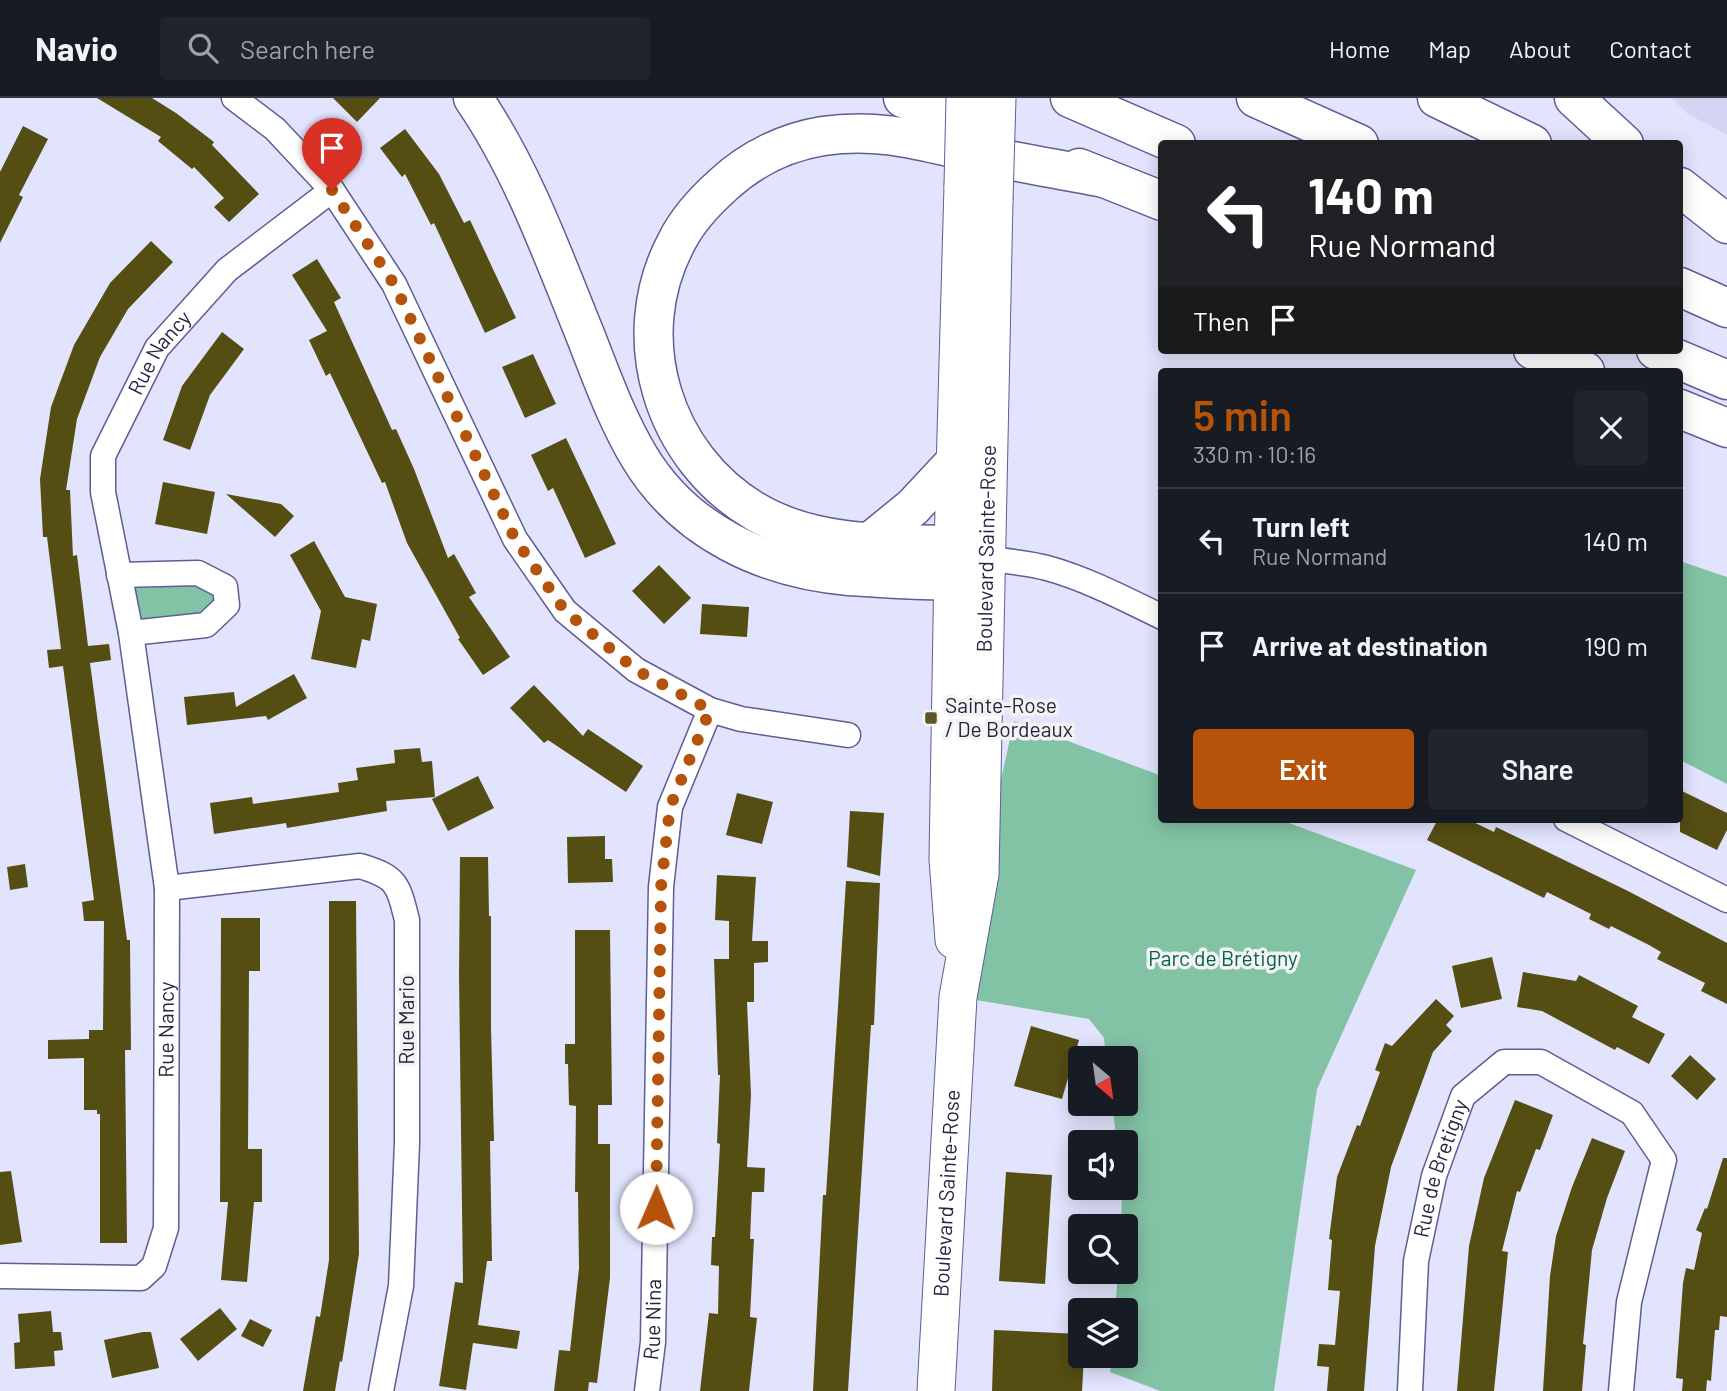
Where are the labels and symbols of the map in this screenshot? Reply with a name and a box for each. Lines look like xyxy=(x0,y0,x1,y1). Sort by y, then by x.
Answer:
pin xyxy=(302,118,362,190)
street label: Rue Nancy xyxy=(122,305,196,398)
street label: Boulevard Sainte-Rose xyxy=(971,445,1000,653)
place label: Sainte-Rose / De Bordeaux xyxy=(945,692,1073,741)
marker: Sainte-Rose / De Bordeaux xyxy=(923,710,939,726)
park label: Parc de Brétigny xyxy=(1148,945,1298,970)
street label: Rue Mario xyxy=(393,975,418,1065)
street label: Rue Nancy xyxy=(152,981,178,1078)
north arrow xyxy=(1068,1046,1138,1116)
street label: Boulevard Sainte-Rose xyxy=(927,1089,964,1297)
street label: Rue de Bretigny xyxy=(1407,1095,1472,1240)
position arrow xyxy=(619,1171,693,1245)
street label: Rue Nina xyxy=(637,1279,665,1361)

